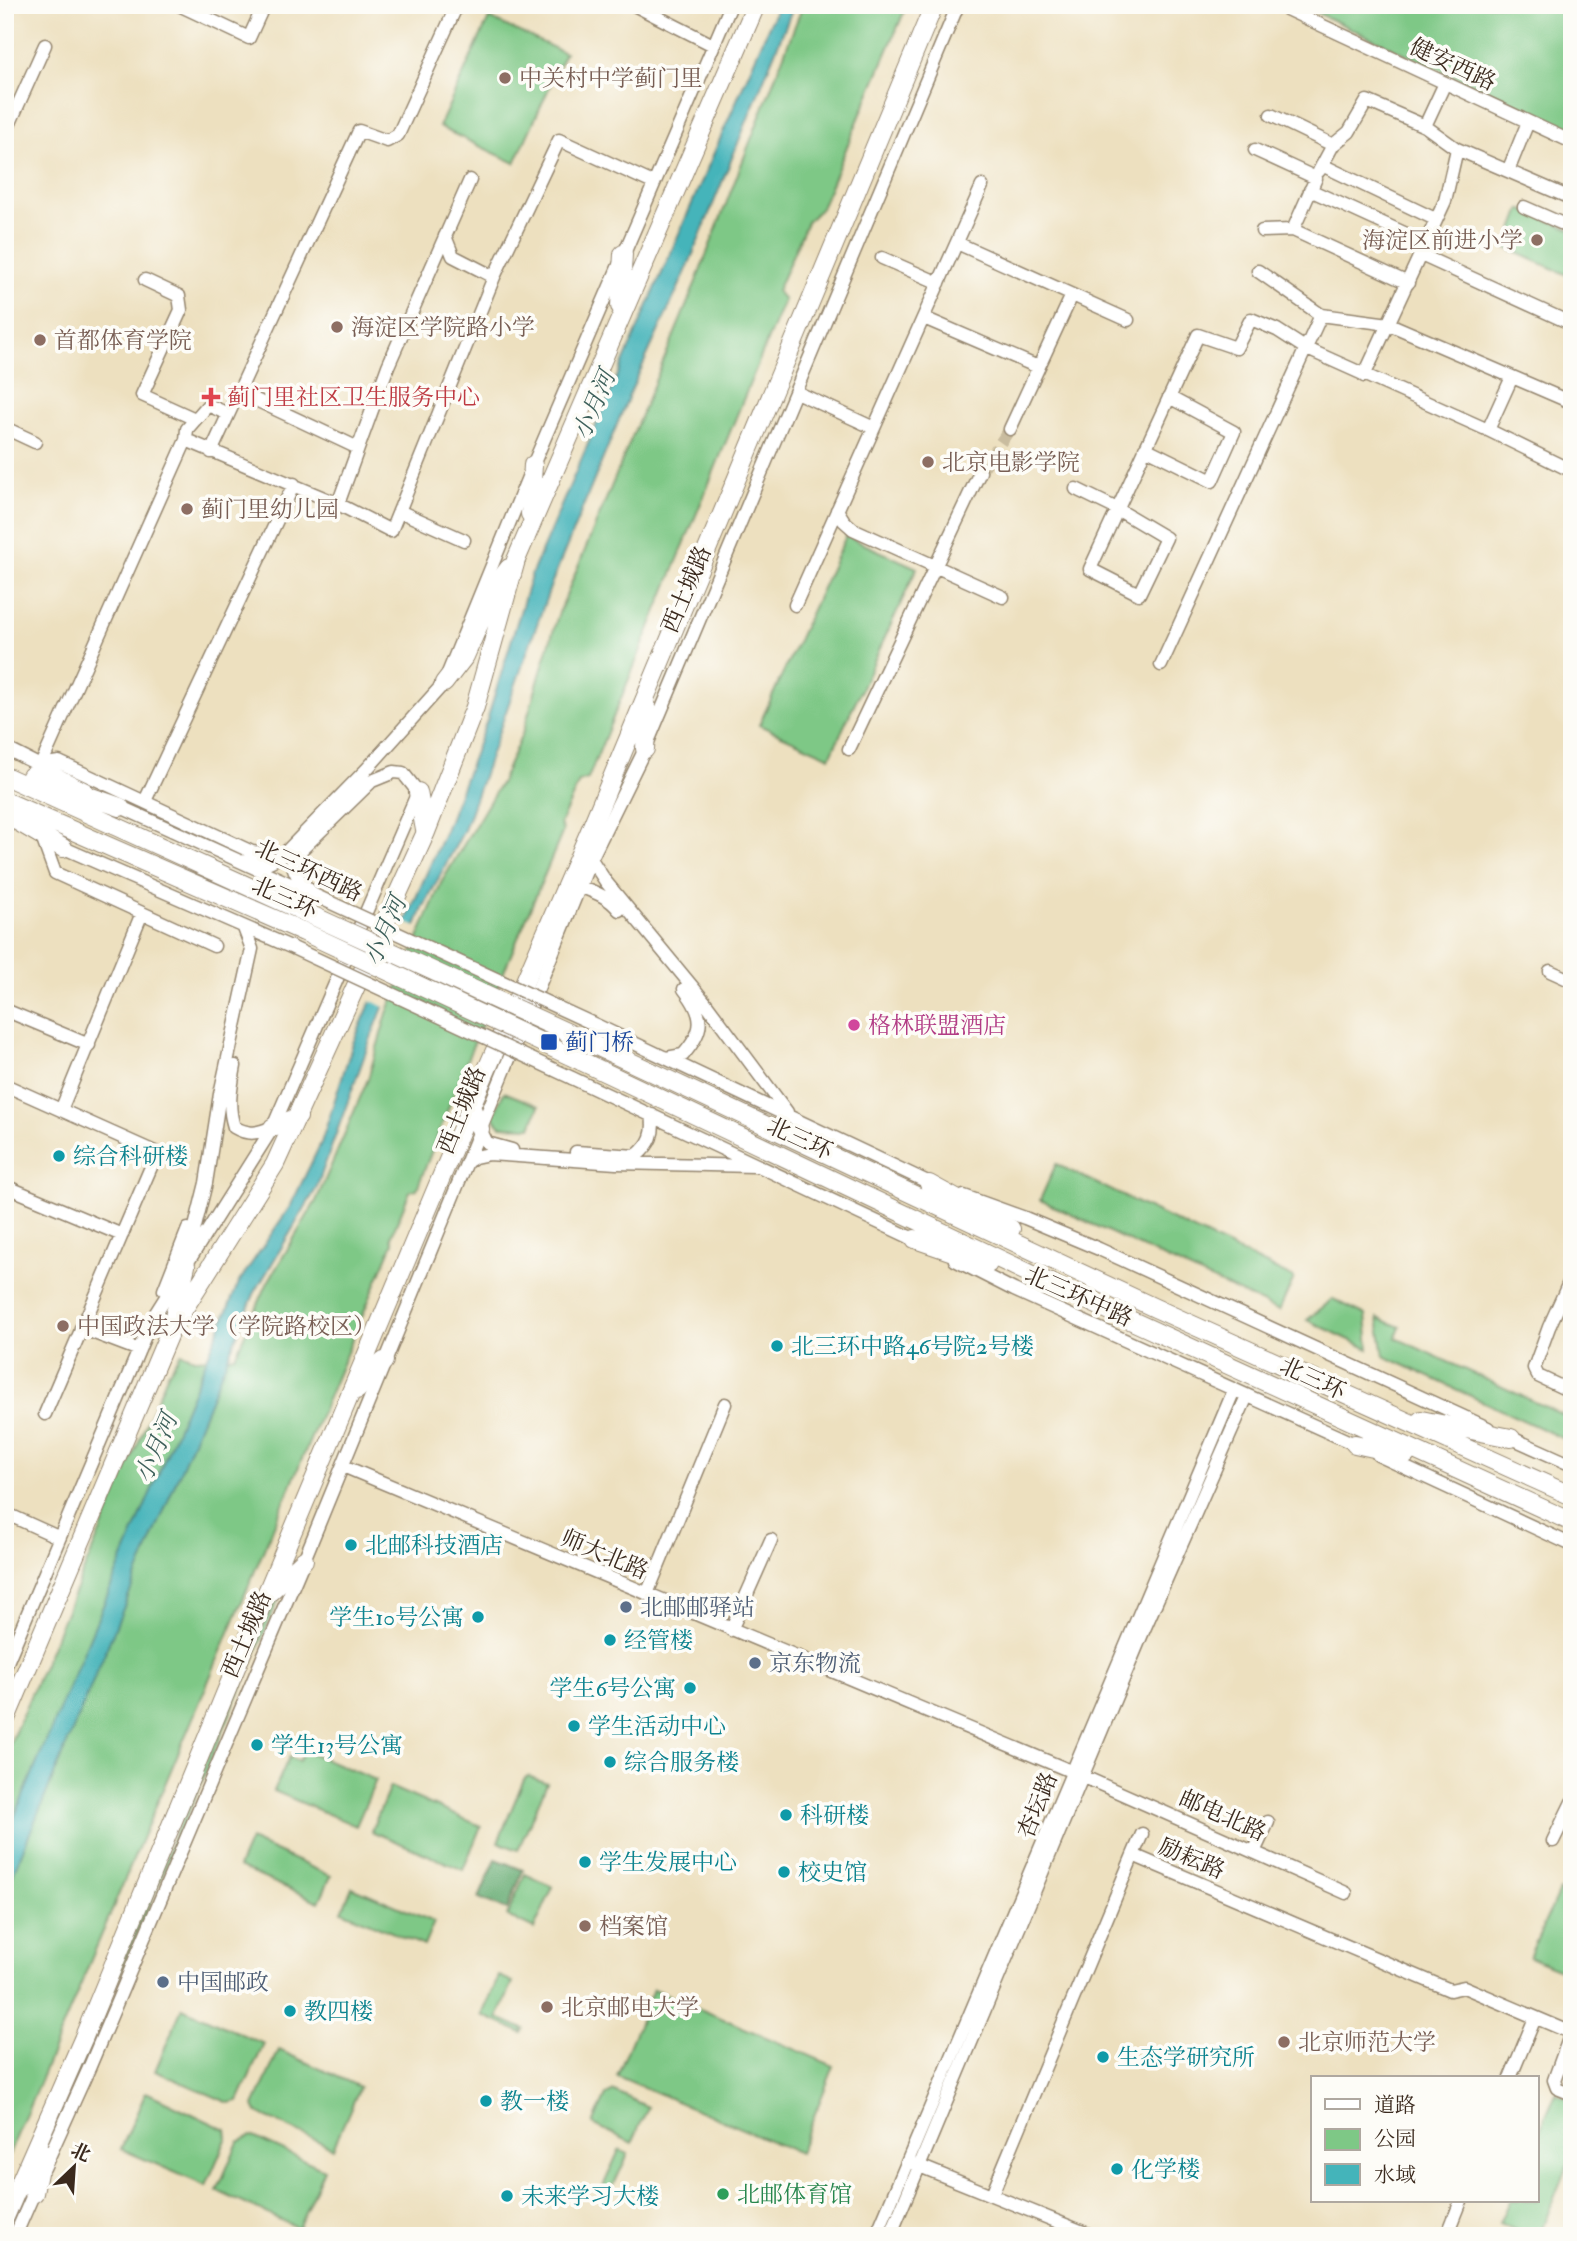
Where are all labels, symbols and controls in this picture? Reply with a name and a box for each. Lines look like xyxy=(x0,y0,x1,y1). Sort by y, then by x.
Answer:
street label: 健安西路 xyxy=(1405,32,1501,97)
place label: 中关村中学蓟门里 xyxy=(519,64,703,93)
marker: 中关村中学蓟门里 xyxy=(497,70,513,86)
place label: 海淀区前进小学 xyxy=(1362,226,1523,255)
marker: 海淀区前进小学 xyxy=(1529,232,1545,248)
place label: 海淀区学院路小学 xyxy=(351,313,535,342)
marker: 海淀区学院路小学 xyxy=(329,319,345,335)
place label: 首都体育学院 xyxy=(54,326,192,355)
marker: 首都体育学院 xyxy=(32,332,48,348)
water label: 小月河 xyxy=(566,362,624,444)
place label: 蓟门里社区卫生服务中心 xyxy=(227,383,480,412)
marker: 蓟门里社区卫生服务中心 xyxy=(201,387,221,407)
place label: 北京电影学院 xyxy=(942,448,1080,477)
marker: 北京电影学院 xyxy=(920,454,936,470)
place label: 蓟门里幼儿园 xyxy=(201,495,339,524)
marker: 蓟门里幼儿园 xyxy=(179,501,195,517)
street label: 西土城路 xyxy=(655,541,718,637)
street label: 北三环西路 xyxy=(251,833,367,907)
street label: 北三环 xyxy=(248,870,322,924)
water label: 小月河 xyxy=(357,888,415,970)
place label: 格林联盟酒店 xyxy=(868,1011,1006,1040)
marker: 格林联盟酒店 xyxy=(846,1017,862,1033)
place label: 蓟门桥 xyxy=(565,1028,634,1057)
marker: 蓟门桥 xyxy=(539,1032,559,1052)
street label: 西土城路 xyxy=(431,1062,492,1158)
street label: 北三环 xyxy=(762,1111,837,1166)
place label: 综合科研楼 xyxy=(73,1142,188,1171)
marker: 综合科研楼 xyxy=(51,1148,67,1164)
street label: 北三环中路 xyxy=(1020,1260,1137,1333)
place label: 中国政法大学（学院路校区） xyxy=(77,1312,376,1341)
marker: 中国政法大学（学院路校区） xyxy=(55,1318,71,1334)
place label: 北三环中路46号院2号楼 xyxy=(791,1332,1034,1361)
marker: 北三环中路46号院2号楼 xyxy=(769,1338,785,1354)
street label: 北三环 xyxy=(1275,1351,1350,1406)
water label: 小月河 xyxy=(128,1405,186,1487)
street label: 师大北路 xyxy=(557,1523,653,1586)
place label: 北邮科技酒店 xyxy=(365,1531,503,1560)
marker: 北邮科技酒店 xyxy=(343,1537,359,1553)
street label: 西土城路 xyxy=(215,1586,278,1682)
place label: 北邮邮驿站 xyxy=(640,1593,755,1622)
marker: 北邮邮驿站 xyxy=(618,1599,634,1615)
place label: 学生10号公寓 xyxy=(329,1603,464,1632)
marker: 学生10号公寓 xyxy=(470,1609,486,1625)
place label: 经管楼 xyxy=(624,1626,693,1655)
marker: 经管楼 xyxy=(602,1632,618,1648)
place label: 京东物流 xyxy=(769,1649,861,1678)
marker: 京东物流 xyxy=(747,1655,763,1671)
place label: 学生6号公寓 xyxy=(549,1674,676,1703)
marker: 学生6号公寓 xyxy=(682,1680,698,1696)
place label: 学生活动中心 xyxy=(588,1712,726,1741)
marker: 学生活动中心 xyxy=(566,1718,582,1734)
place label: 学生13号公寓 xyxy=(271,1731,403,1760)
marker: 学生13号公寓 xyxy=(249,1737,265,1753)
place label: 综合服务楼 xyxy=(624,1748,739,1777)
marker: 综合服务楼 xyxy=(602,1754,618,1770)
street label: 杏坛路 xyxy=(1011,1768,1064,1843)
street label: 邮电北路 xyxy=(1175,1784,1271,1847)
place label: 科研楼 xyxy=(800,1801,869,1830)
marker: 科研楼 xyxy=(778,1807,794,1823)
street label: 励耘路 xyxy=(1154,1832,1229,1885)
place label: 学生发展中心 xyxy=(599,1848,737,1877)
marker: 学生发展中心 xyxy=(577,1854,593,1870)
place label: 校史馆 xyxy=(798,1858,867,1887)
marker: 校史馆 xyxy=(776,1864,792,1880)
place label: 档案馆 xyxy=(599,1912,668,1941)
marker: 档案馆 xyxy=(577,1918,593,1934)
place label: 中国邮政 xyxy=(177,1968,269,1997)
marker: 中国邮政 xyxy=(155,1974,171,1990)
place label: 北京邮电大学 xyxy=(561,1993,699,2022)
place label: 教四楼 xyxy=(304,1997,373,2026)
marker: 北京邮电大学 xyxy=(539,1999,555,2015)
marker: 教四楼 xyxy=(282,2003,298,2019)
place label: 北京师范大学 xyxy=(1298,2028,1436,2057)
marker: 北京师范大学 xyxy=(1276,2034,1292,2050)
place label: 生态学研究所 xyxy=(1117,2043,1255,2072)
marker: 生态学研究所 xyxy=(1095,2049,1111,2065)
legend xyxy=(1311,2076,1538,2202)
place label: 教一楼 xyxy=(500,2087,569,2116)
text: 道路 xyxy=(1374,2092,1416,2119)
marker: 教一楼 xyxy=(478,2093,494,2109)
text: 公园 xyxy=(1374,2126,1416,2153)
north arrow xyxy=(38,2132,108,2202)
text: 北 xyxy=(67,2138,94,2167)
place label: 化学楼 xyxy=(1131,2155,1200,2184)
marker: 化学楼 xyxy=(1109,2161,1125,2177)
text: 水域 xyxy=(1374,2162,1416,2189)
place label: 北邮体育馆 xyxy=(737,2180,852,2209)
place label: 未来学习大楼 xyxy=(521,2182,659,2211)
marker: 北邮体育馆 xyxy=(715,2186,731,2202)
marker: 未来学习大楼 xyxy=(499,2188,515,2204)

